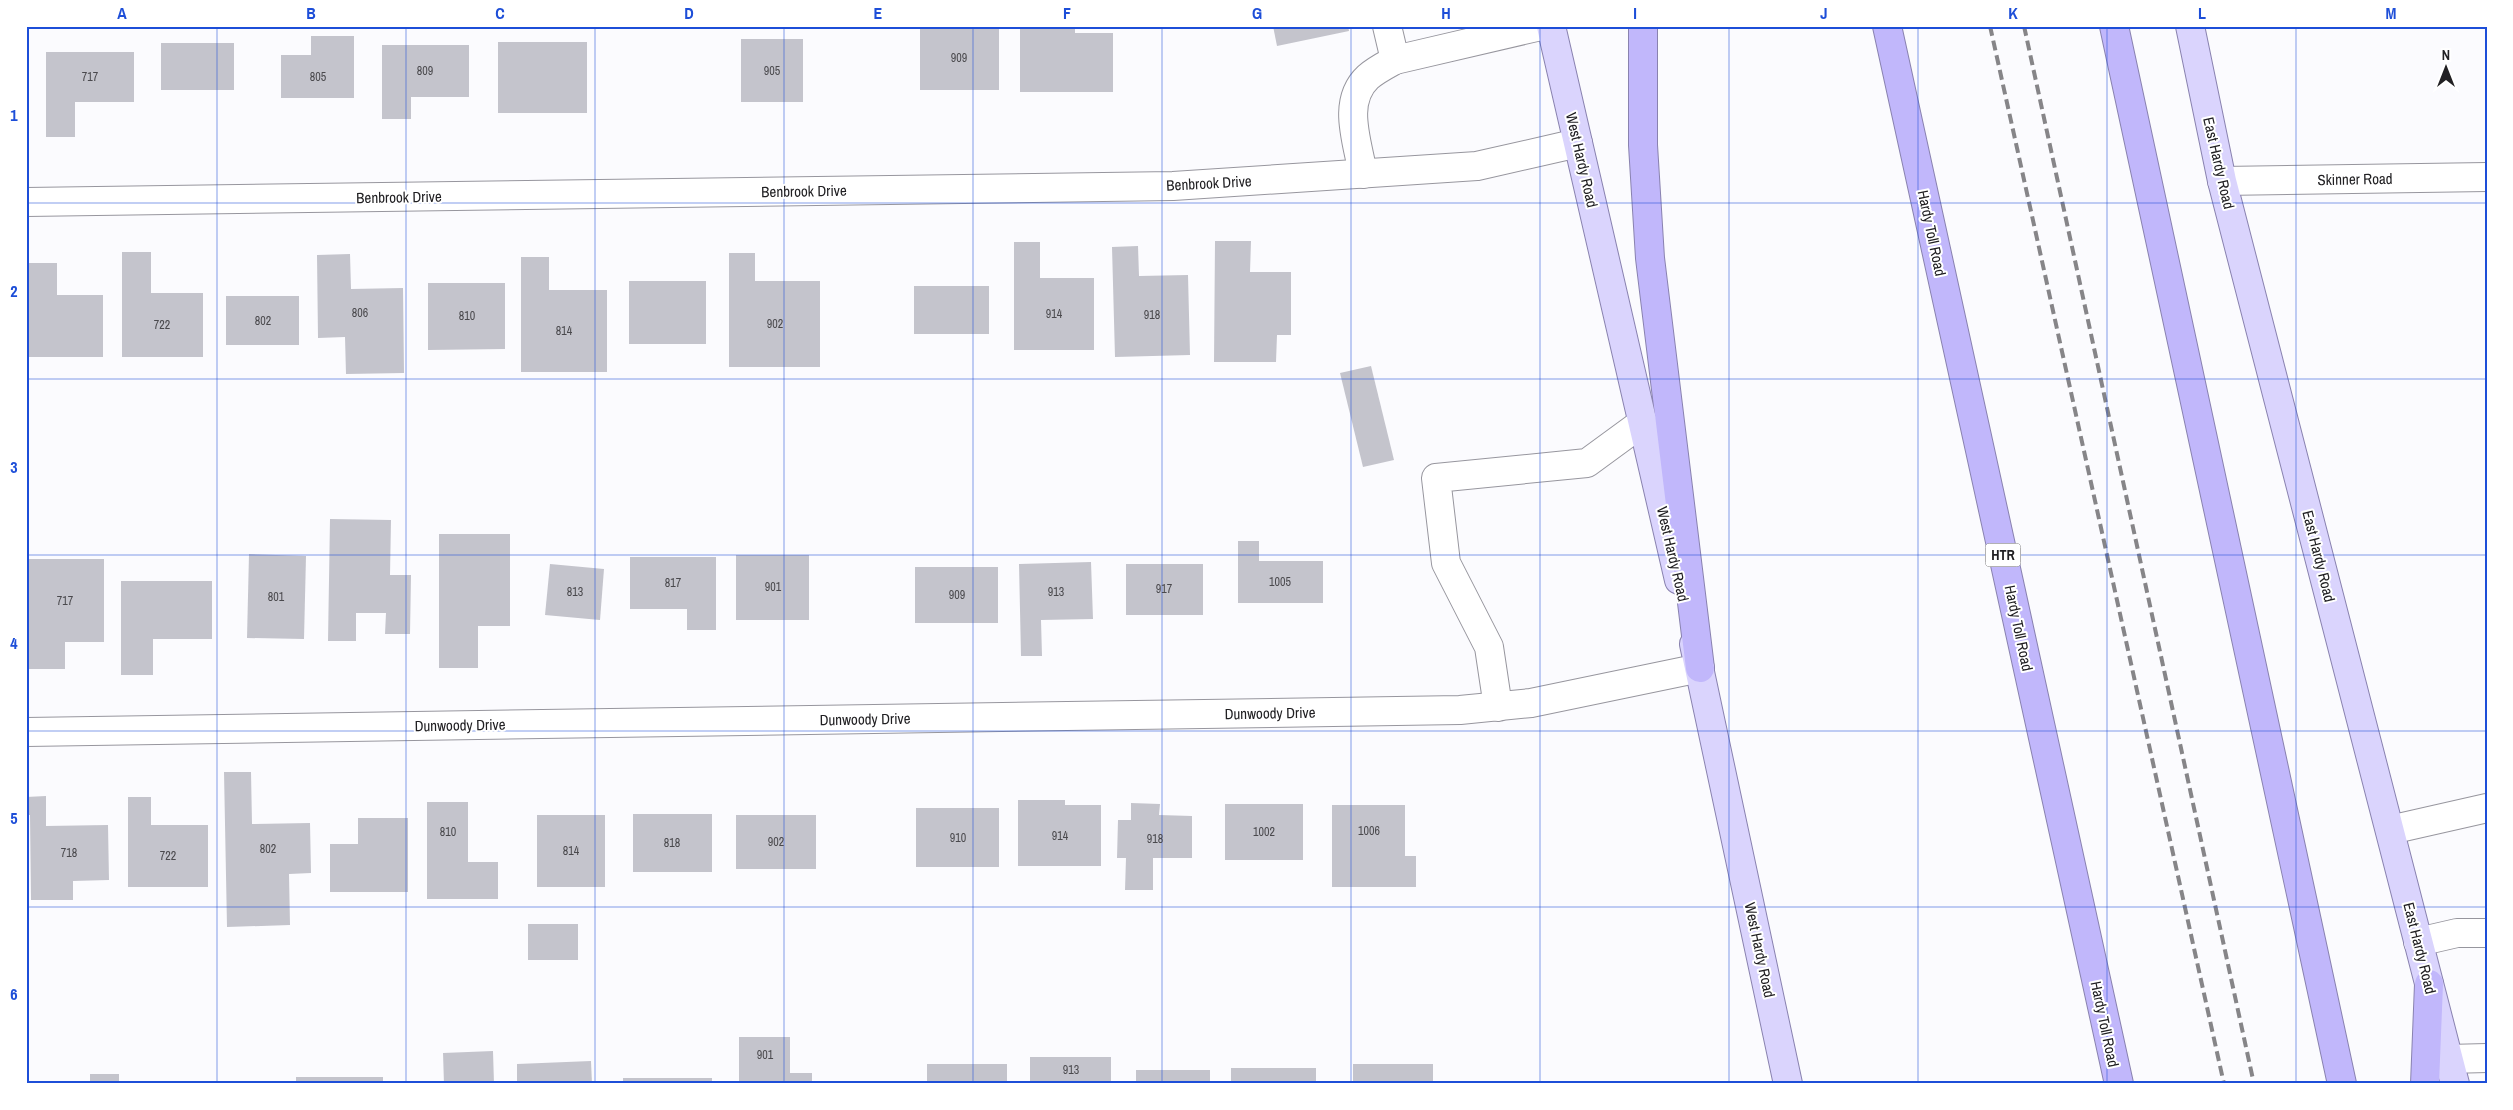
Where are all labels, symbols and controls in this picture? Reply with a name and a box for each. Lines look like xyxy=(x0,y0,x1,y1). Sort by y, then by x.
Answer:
text: A xyxy=(117,2,127,24)
text: B xyxy=(306,2,316,24)
text: C xyxy=(495,2,505,24)
text: D xyxy=(684,2,694,24)
text: E xyxy=(874,2,883,24)
text: F xyxy=(1063,2,1071,24)
text: G xyxy=(1252,2,1262,24)
text: H xyxy=(1441,2,1451,24)
text: I xyxy=(1633,2,1637,24)
text: J xyxy=(1820,2,1828,24)
text: K xyxy=(2008,2,2018,24)
text: L xyxy=(2198,2,2206,24)
text: M xyxy=(2386,2,2397,24)
north arrow xyxy=(2420,42,2470,92)
text: N xyxy=(2442,46,2450,64)
house number: 909 xyxy=(951,50,967,66)
house number: 809 xyxy=(417,63,433,79)
house number: 905 xyxy=(764,63,781,79)
house number: 717 xyxy=(82,69,99,85)
house number: 805 xyxy=(310,69,327,85)
text: 1 xyxy=(10,104,18,126)
street label: West Hardy Road xyxy=(1561,110,1603,210)
street label: East Hardy Road xyxy=(2198,115,2240,211)
street label: Skinner Road xyxy=(2317,168,2393,190)
street label: Benbrook Drive xyxy=(1166,170,1252,196)
street label: Benbrook Drive xyxy=(761,180,847,202)
street label: Benbrook Drive xyxy=(356,186,442,208)
street label: Hardy Toll Road xyxy=(1913,188,1951,278)
text: 2 xyxy=(10,280,18,302)
house number: 806 xyxy=(352,305,368,321)
house number: 914 xyxy=(1046,306,1063,322)
house number: 918 xyxy=(1144,307,1160,323)
house number: 810 xyxy=(459,308,475,324)
house number: 802 xyxy=(255,313,271,329)
house number: 902 xyxy=(767,316,783,332)
house number: 722 xyxy=(154,317,170,333)
house number: 814 xyxy=(556,323,573,339)
text: 3 xyxy=(10,456,18,478)
street label: West Hardy Road xyxy=(1652,504,1694,604)
street label: East Hardy Road xyxy=(2297,508,2341,604)
road number: HTR xyxy=(1986,544,2020,566)
house number: 1005 xyxy=(1269,574,1291,590)
house number: 817 xyxy=(665,575,682,591)
house number: 901 xyxy=(765,579,782,595)
house number: 917 xyxy=(1156,581,1173,597)
street label: Hardy Toll Road xyxy=(2000,583,2038,673)
house number: 813 xyxy=(567,584,583,600)
house number: 913 xyxy=(1048,584,1064,600)
house number: 909 xyxy=(949,587,965,603)
house number: 801 xyxy=(268,589,285,605)
house number: 717 xyxy=(57,593,74,609)
text: 4 xyxy=(10,632,18,654)
street label: Dunwoody Drive xyxy=(1224,702,1316,724)
street label: Dunwoody Drive xyxy=(819,708,911,730)
street label: Dunwoody Drive xyxy=(414,714,506,736)
text: 5 xyxy=(10,807,18,829)
house number: 1006 xyxy=(1358,823,1380,839)
house number: 810 xyxy=(440,824,456,840)
house number: 1002 xyxy=(1253,824,1275,840)
house number: 914 xyxy=(1052,828,1069,844)
house number: 910 xyxy=(950,830,966,846)
house number: 918 xyxy=(1147,831,1163,847)
house number: 902 xyxy=(768,834,784,850)
house number: 818 xyxy=(664,835,680,851)
house number: 802 xyxy=(260,841,276,857)
house number: 814 xyxy=(563,843,580,859)
house number: 718 xyxy=(61,845,77,861)
house number: 722 xyxy=(160,848,176,864)
street label: West Hardy Road xyxy=(1740,900,1780,1000)
street label: East Hardy Road xyxy=(2398,900,2442,996)
street label: Hardy Toll Road xyxy=(2086,979,2124,1069)
text: 6 xyxy=(10,983,18,1005)
house number: 901 xyxy=(757,1047,774,1063)
house number: 913 xyxy=(1063,1062,1079,1078)

